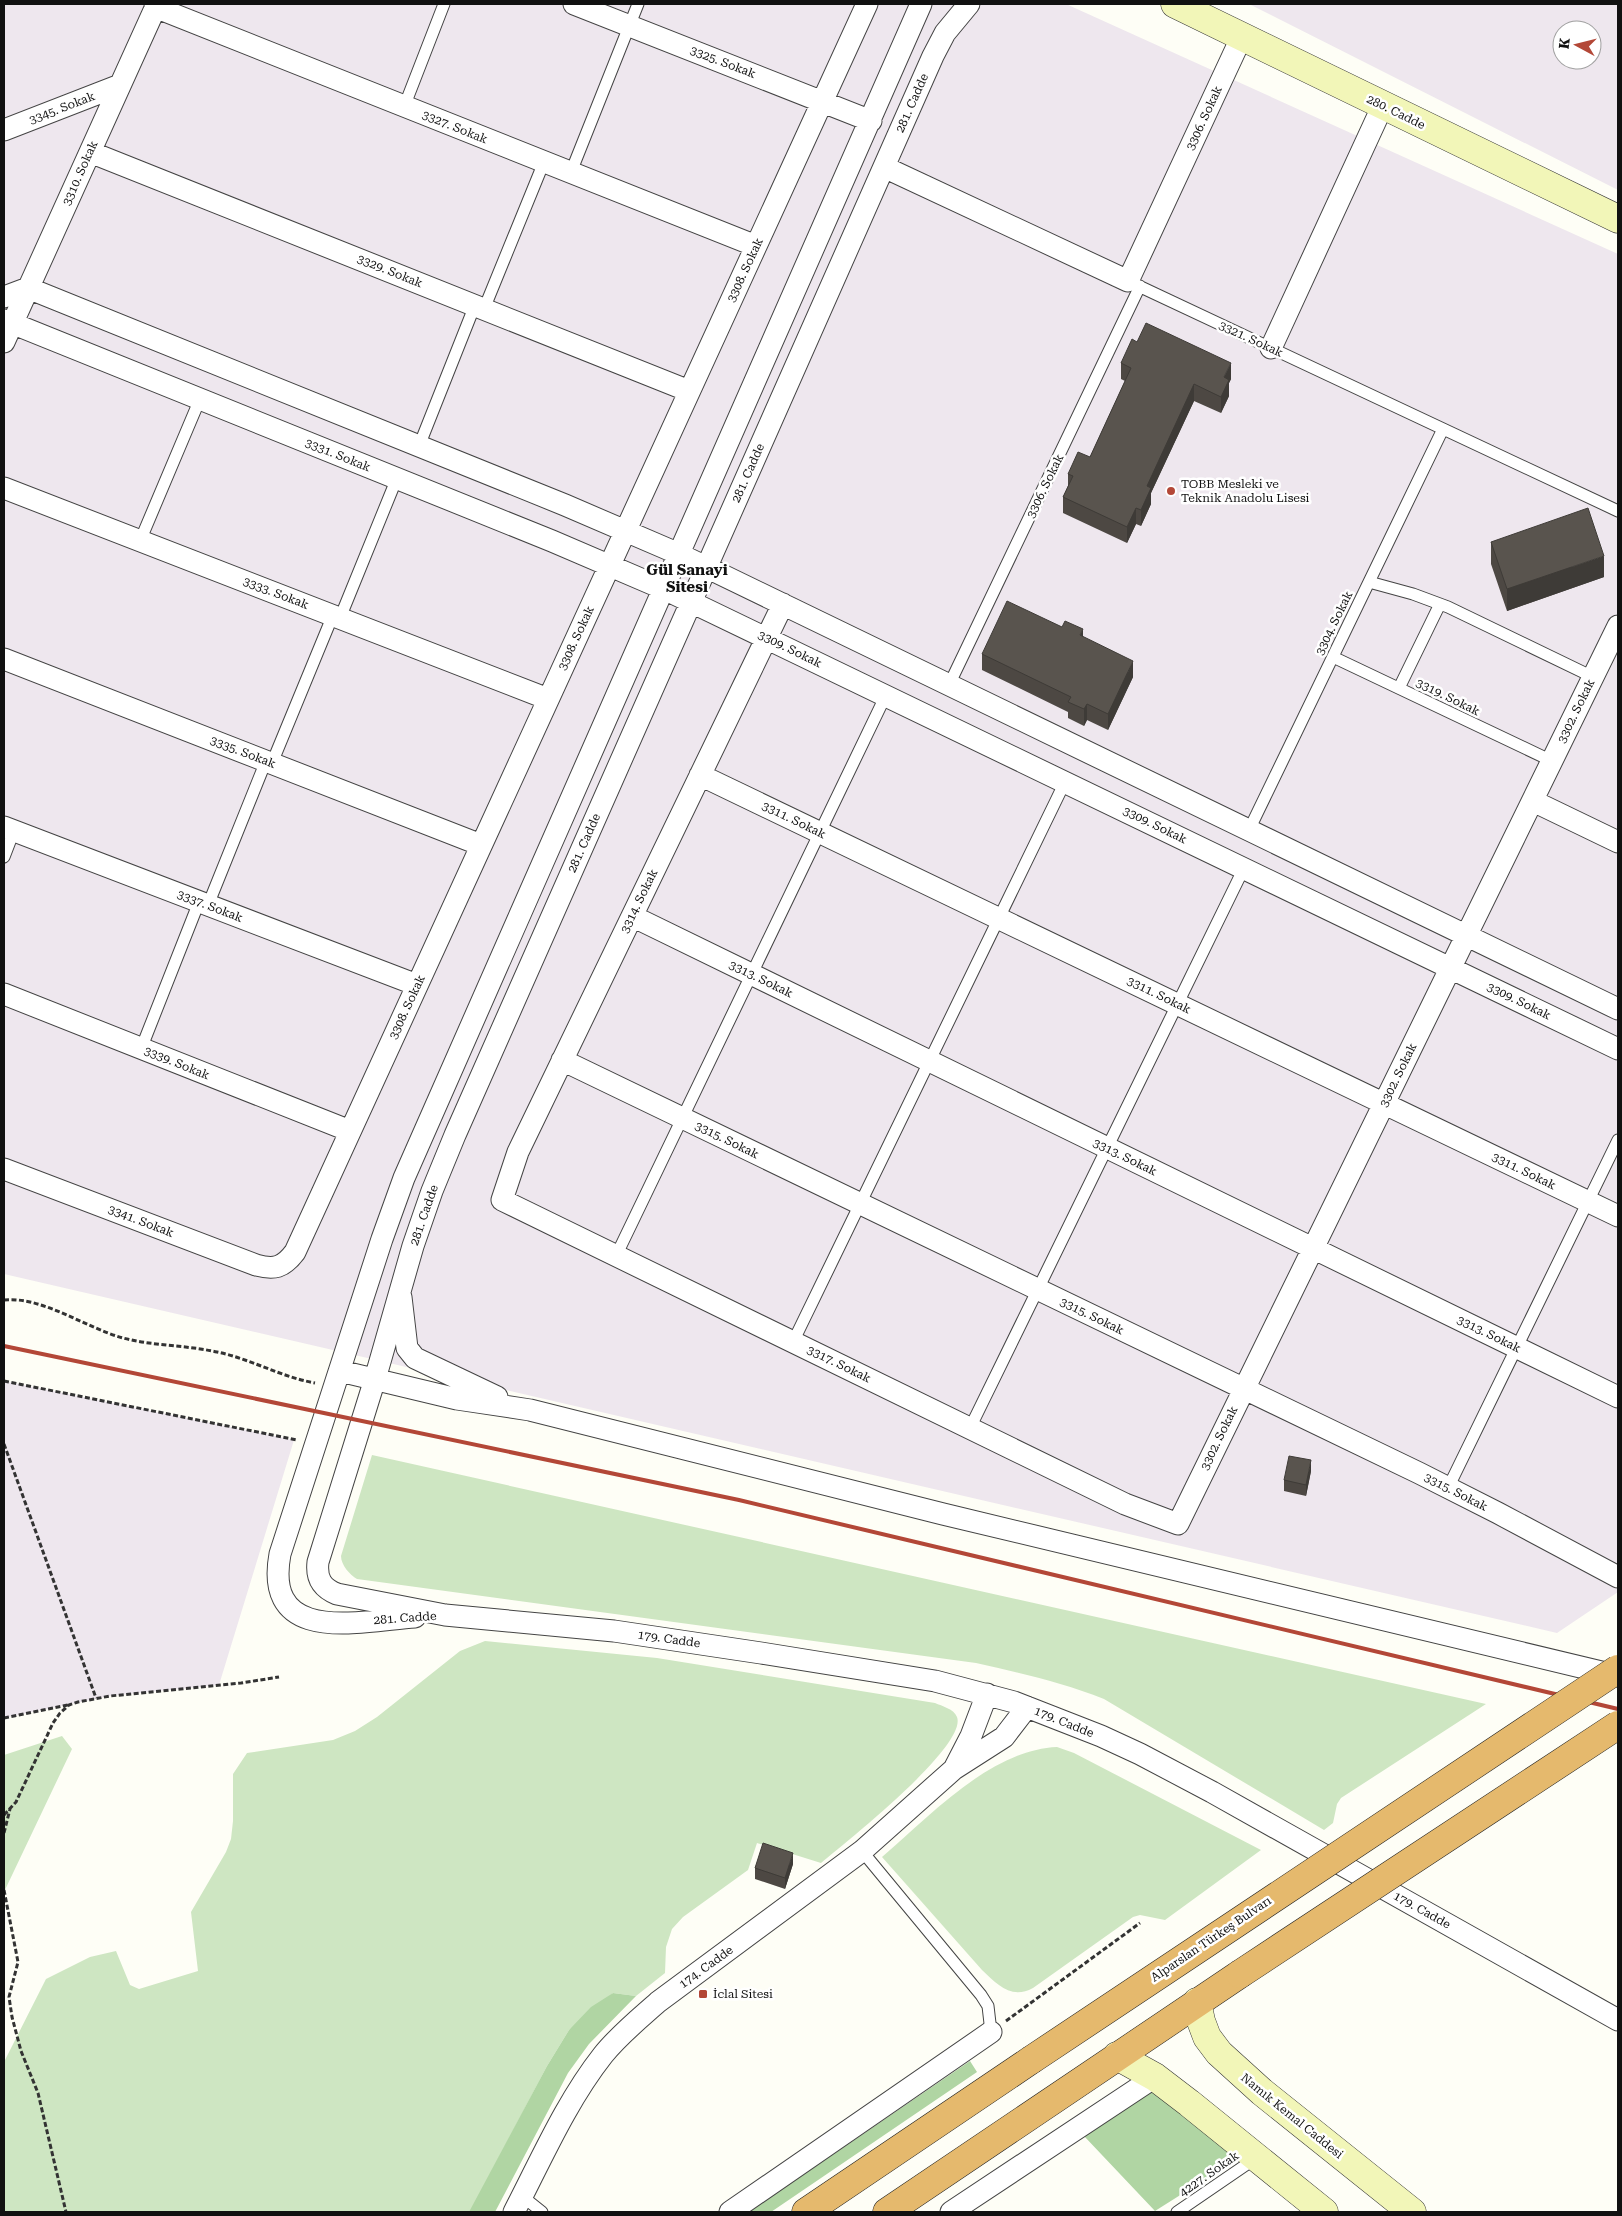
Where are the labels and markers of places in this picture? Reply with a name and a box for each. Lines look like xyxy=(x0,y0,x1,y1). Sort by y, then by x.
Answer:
place label: TOBB Mesleki ve Teknik Anadolu Lisesi xyxy=(1181,477,1310,505)
marker: TOBB Mesleki ve Teknik Anadolu Lisesi xyxy=(1165,485,1177,497)
place label: İclal Sitesi xyxy=(713,1987,773,2001)
marker: İclal Sitesi xyxy=(697,1988,709,2000)

